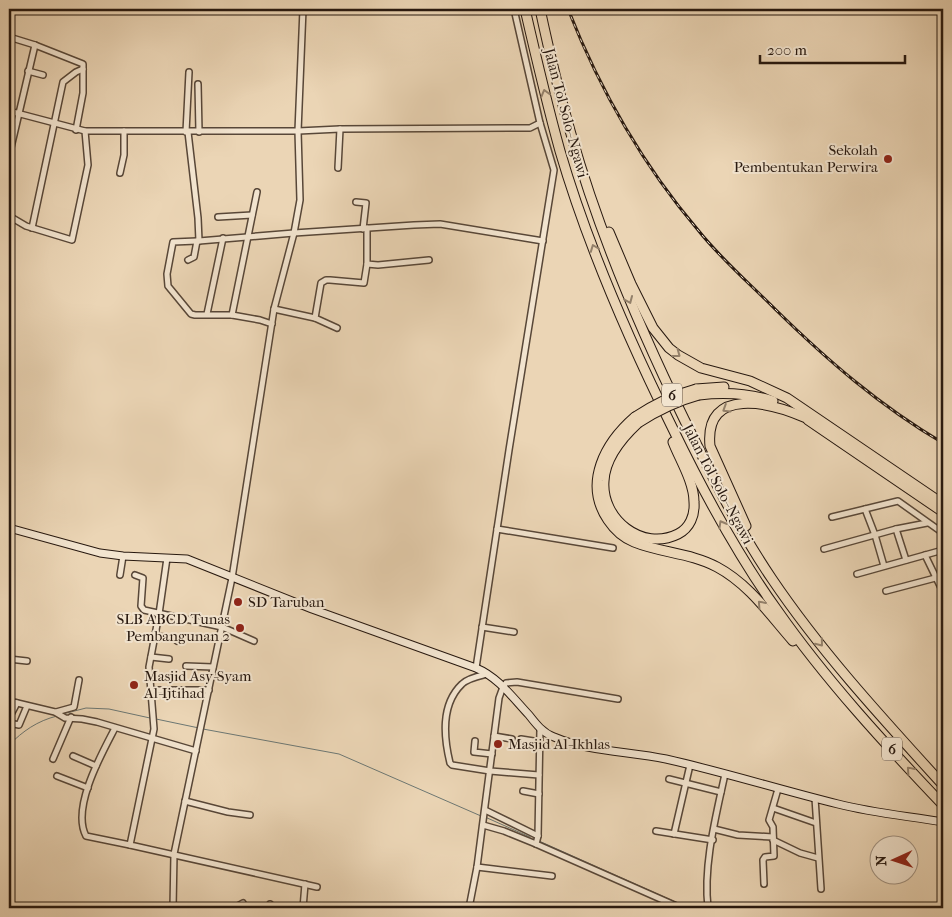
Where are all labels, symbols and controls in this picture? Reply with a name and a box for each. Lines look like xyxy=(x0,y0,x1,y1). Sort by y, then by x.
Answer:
scale bar xyxy=(760,32,904,64)
text: 200 m xyxy=(767,41,807,59)
street label: Jalan Tol Solo–Ngawi xyxy=(540,45,592,180)
one-way arrow xyxy=(540,89,551,98)
place label: Sekolah Pembentukan Perwira xyxy=(734,141,879,176)
marker: Sekolah Pembentukan Perwira xyxy=(882,153,894,165)
one-way arrow xyxy=(589,245,599,253)
one-way arrow xyxy=(623,295,634,304)
one-way arrow xyxy=(671,348,681,357)
road number: 6 xyxy=(662,384,682,406)
one-way arrow xyxy=(722,403,731,413)
street label: Jalan Tol Solo–Ngawi xyxy=(678,420,758,548)
one-way arrow xyxy=(718,521,728,530)
place label: SD Taruban xyxy=(248,593,325,611)
marker: SD Taruban xyxy=(232,596,244,608)
one-way arrow xyxy=(758,601,767,610)
place label: SLB ABCD Tunas Pembangunan 2 xyxy=(117,610,230,645)
marker: SLB ABCD Tunas Pembangunan 2 xyxy=(234,622,246,634)
one-way arrow xyxy=(814,638,823,647)
place label: Masjid Asy-Syam Al-Ijtihad xyxy=(143,667,252,702)
marker: Masjid Asy-Syam Al-Ijtihad xyxy=(128,679,140,691)
place label: Masjid Al-Ikhlas xyxy=(508,735,611,753)
marker: Masjid Al-Ikhlas xyxy=(492,738,504,750)
road number: 6 xyxy=(882,738,902,761)
one-way arrow xyxy=(907,766,916,775)
north arrow xyxy=(870,834,920,884)
text: N xyxy=(873,855,890,866)

